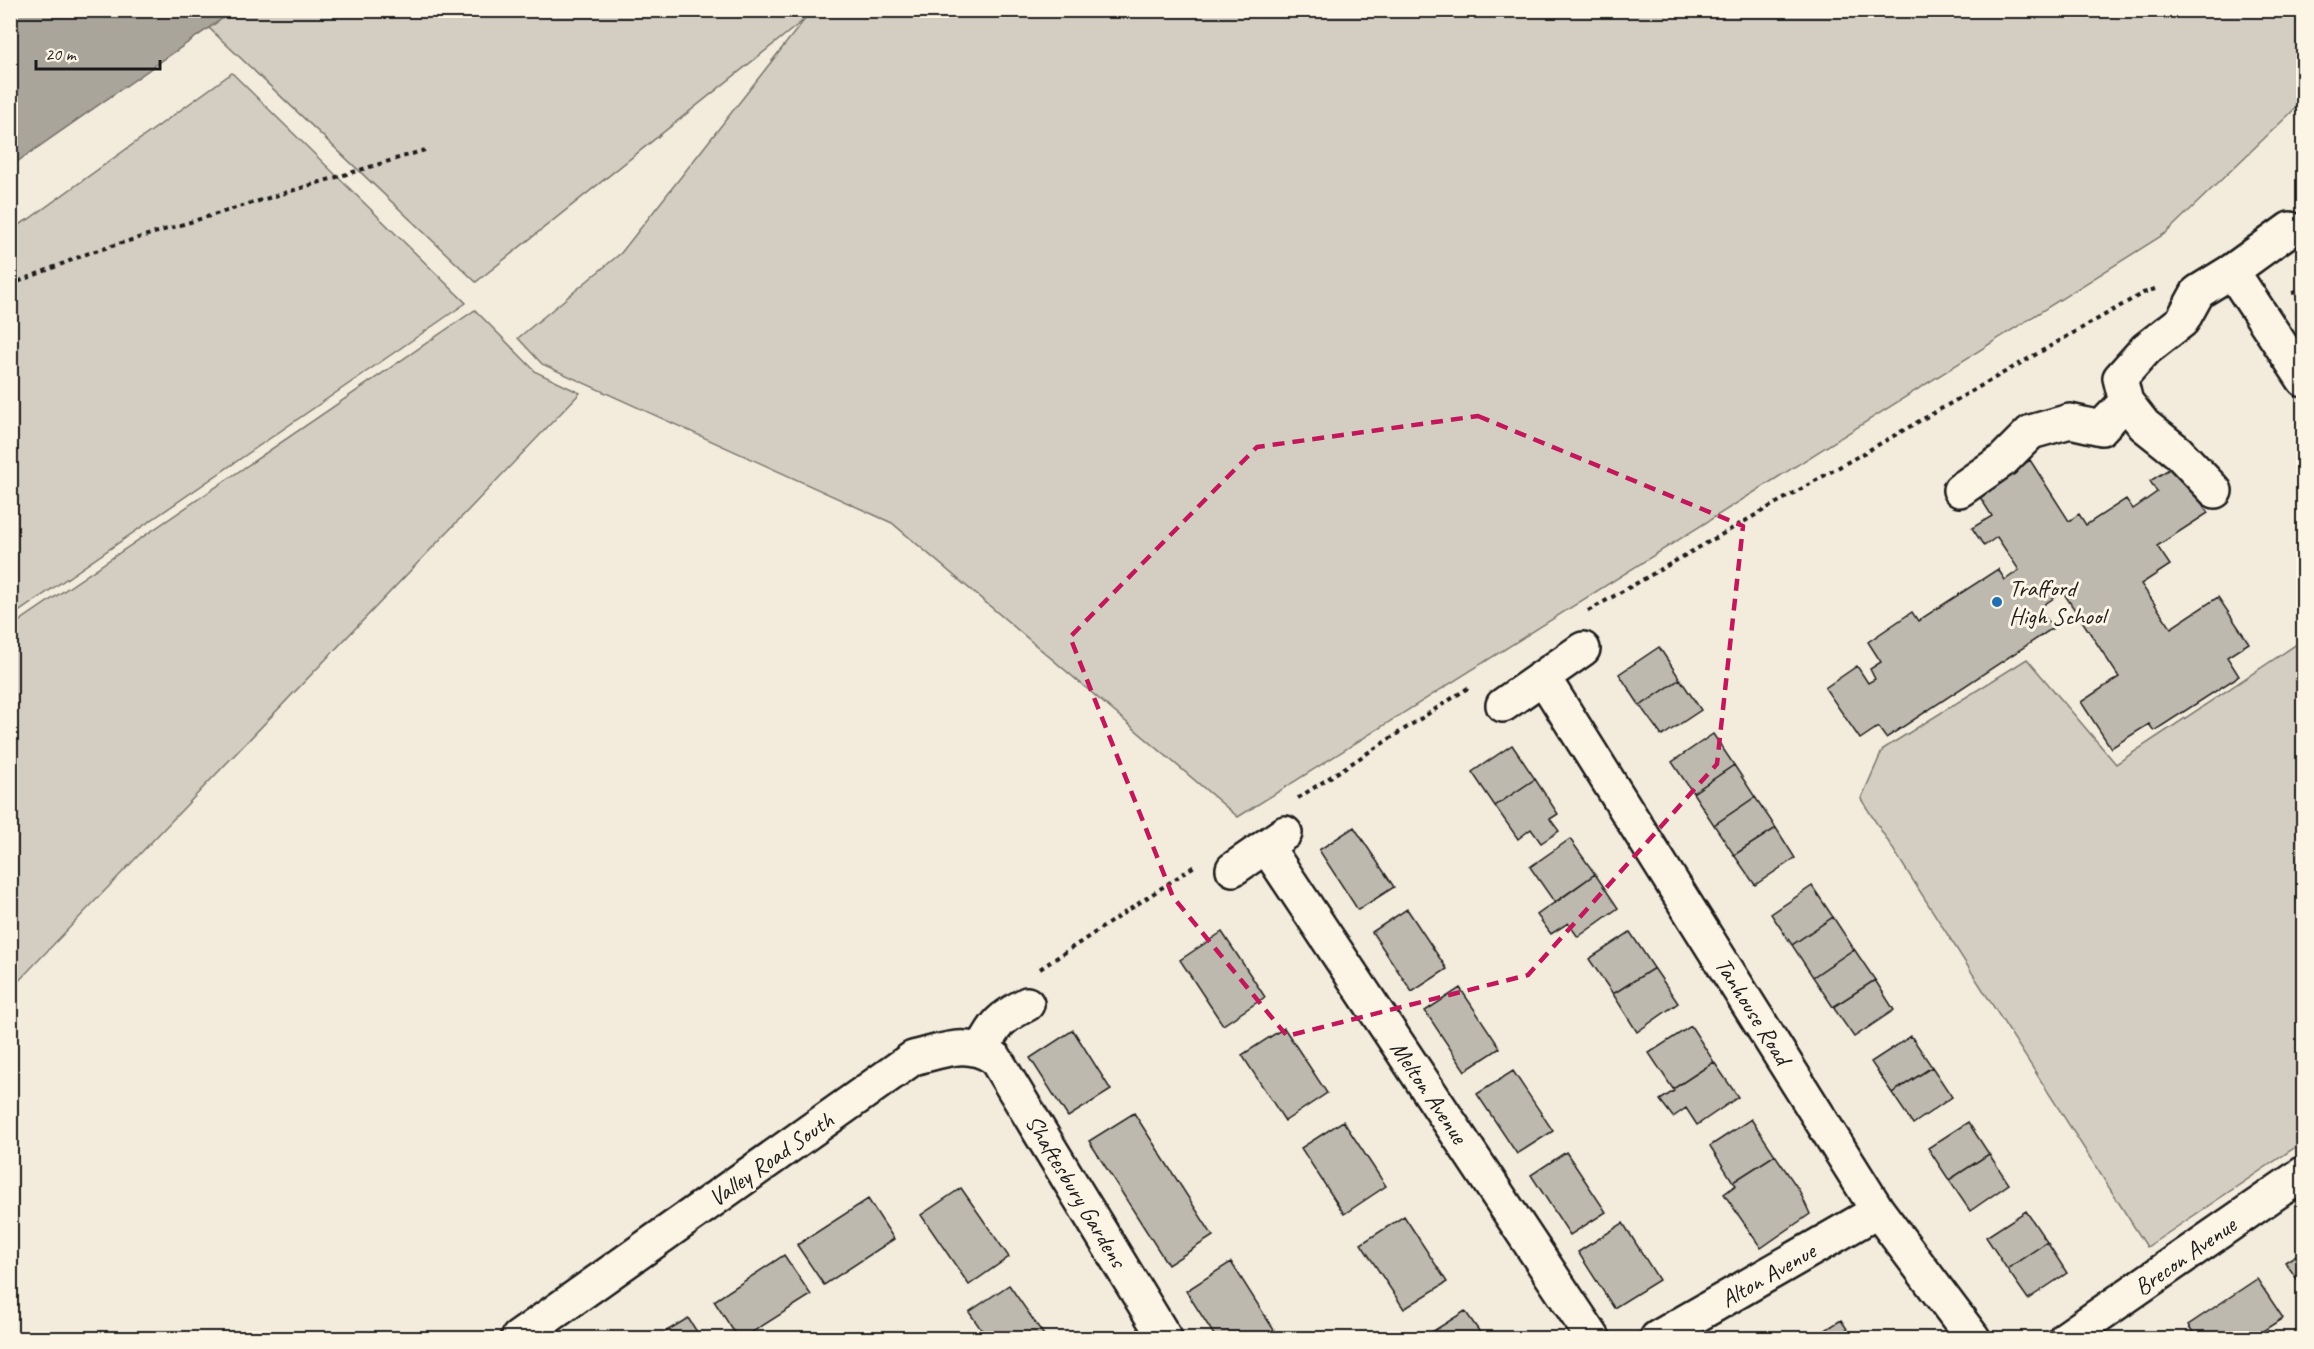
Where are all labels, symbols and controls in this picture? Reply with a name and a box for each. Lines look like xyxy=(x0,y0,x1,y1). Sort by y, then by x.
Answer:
scale bar xyxy=(36,33,160,71)
text: 20 m xyxy=(45,43,78,65)
place label: Trafford High School xyxy=(2009,573,2109,631)
marker: Trafford High School xyxy=(1990,595,2004,609)
street label: Tanhouse Road xyxy=(1708,952,1800,1073)
street label: Melton Avenue xyxy=(1384,1035,1476,1151)
street label: Valley Road South xyxy=(703,1104,840,1213)
street label: Shaftesbury Gardens xyxy=(1019,1109,1134,1274)
street label: Brecon Avenue xyxy=(2128,1209,2244,1302)
street label: Alton Avenue xyxy=(1715,1235,1823,1314)

